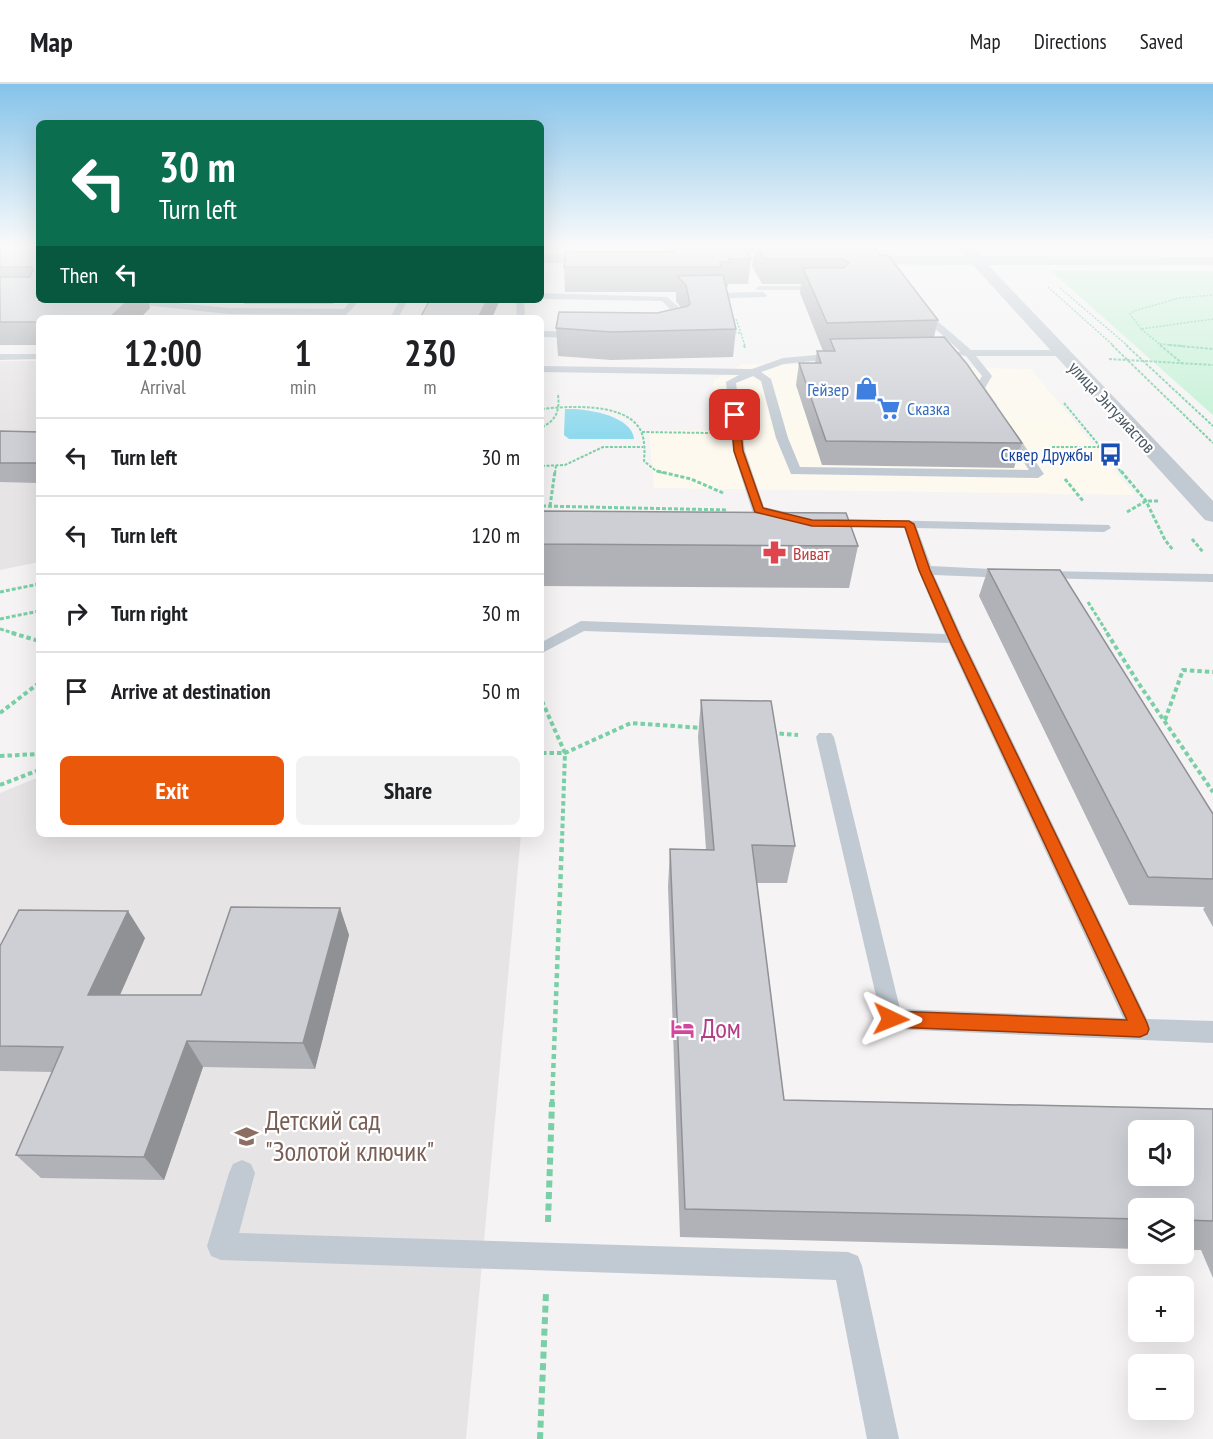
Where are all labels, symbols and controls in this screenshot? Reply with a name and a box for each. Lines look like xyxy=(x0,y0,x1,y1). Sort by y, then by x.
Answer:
text: Map xyxy=(30,23,73,60)
text: Map xyxy=(970,28,1001,55)
text: Directions xyxy=(1034,28,1107,55)
text: Saved xyxy=(1140,28,1183,55)
text: 30 m xyxy=(159,139,236,194)
icon: left xyxy=(60,144,138,222)
text: Turn left xyxy=(159,192,237,226)
icon: left xyxy=(110,258,143,291)
text: Then xyxy=(60,261,98,289)
text: 12:00 xyxy=(124,329,202,376)
text: 1 xyxy=(294,329,312,376)
text: 230 xyxy=(404,329,456,376)
street label: улица Энтузиастов xyxy=(1063,356,1161,458)
text: Arrival xyxy=(140,374,186,400)
text: min xyxy=(290,374,316,400)
text: m xyxy=(424,374,437,400)
shop icon: Гейзер xyxy=(854,376,880,402)
place label: Гейзер xyxy=(807,378,849,401)
pin xyxy=(709,389,760,440)
supermarket icon: Сказка xyxy=(876,395,902,421)
place label: Сказка xyxy=(907,397,950,420)
icon: arrive xyxy=(718,398,751,431)
icon: left xyxy=(60,441,93,474)
bus stop icon: Сквер Дружбы xyxy=(1098,441,1124,467)
text: Turn left xyxy=(111,443,177,471)
text: 30 m xyxy=(481,443,520,471)
place label: Сквер Дружбы xyxy=(1000,443,1093,466)
icon: left xyxy=(60,519,93,552)
text: Turn left xyxy=(111,521,177,549)
text: 120 m xyxy=(471,521,520,549)
pharmacy icon: Виват xyxy=(762,540,788,566)
place label: Виват xyxy=(793,542,830,565)
icon: right xyxy=(60,597,93,630)
text: Turn right xyxy=(111,599,188,627)
text: 30 m xyxy=(481,599,520,627)
icon: arrive xyxy=(60,675,93,708)
text: Arrive at destination xyxy=(111,677,271,705)
text: 50 m xyxy=(481,677,520,705)
button: Exit xyxy=(60,756,284,825)
button: Share xyxy=(296,756,520,825)
position arrow xyxy=(859,987,923,1051)
place label: Дом xyxy=(701,1011,741,1045)
hotel icon: Дом xyxy=(670,1015,696,1041)
place label: Детский сад "Золотой ключик" xyxy=(265,1103,434,1168)
map controls xyxy=(1128,1120,1194,1420)
button: sound xyxy=(1128,1120,1194,1186)
school or university icon: Детский сад "Золотой ключик" xyxy=(234,1123,260,1149)
button: layers xyxy=(1128,1198,1194,1264)
button: + xyxy=(1128,1276,1194,1342)
button: − xyxy=(1128,1354,1194,1420)

